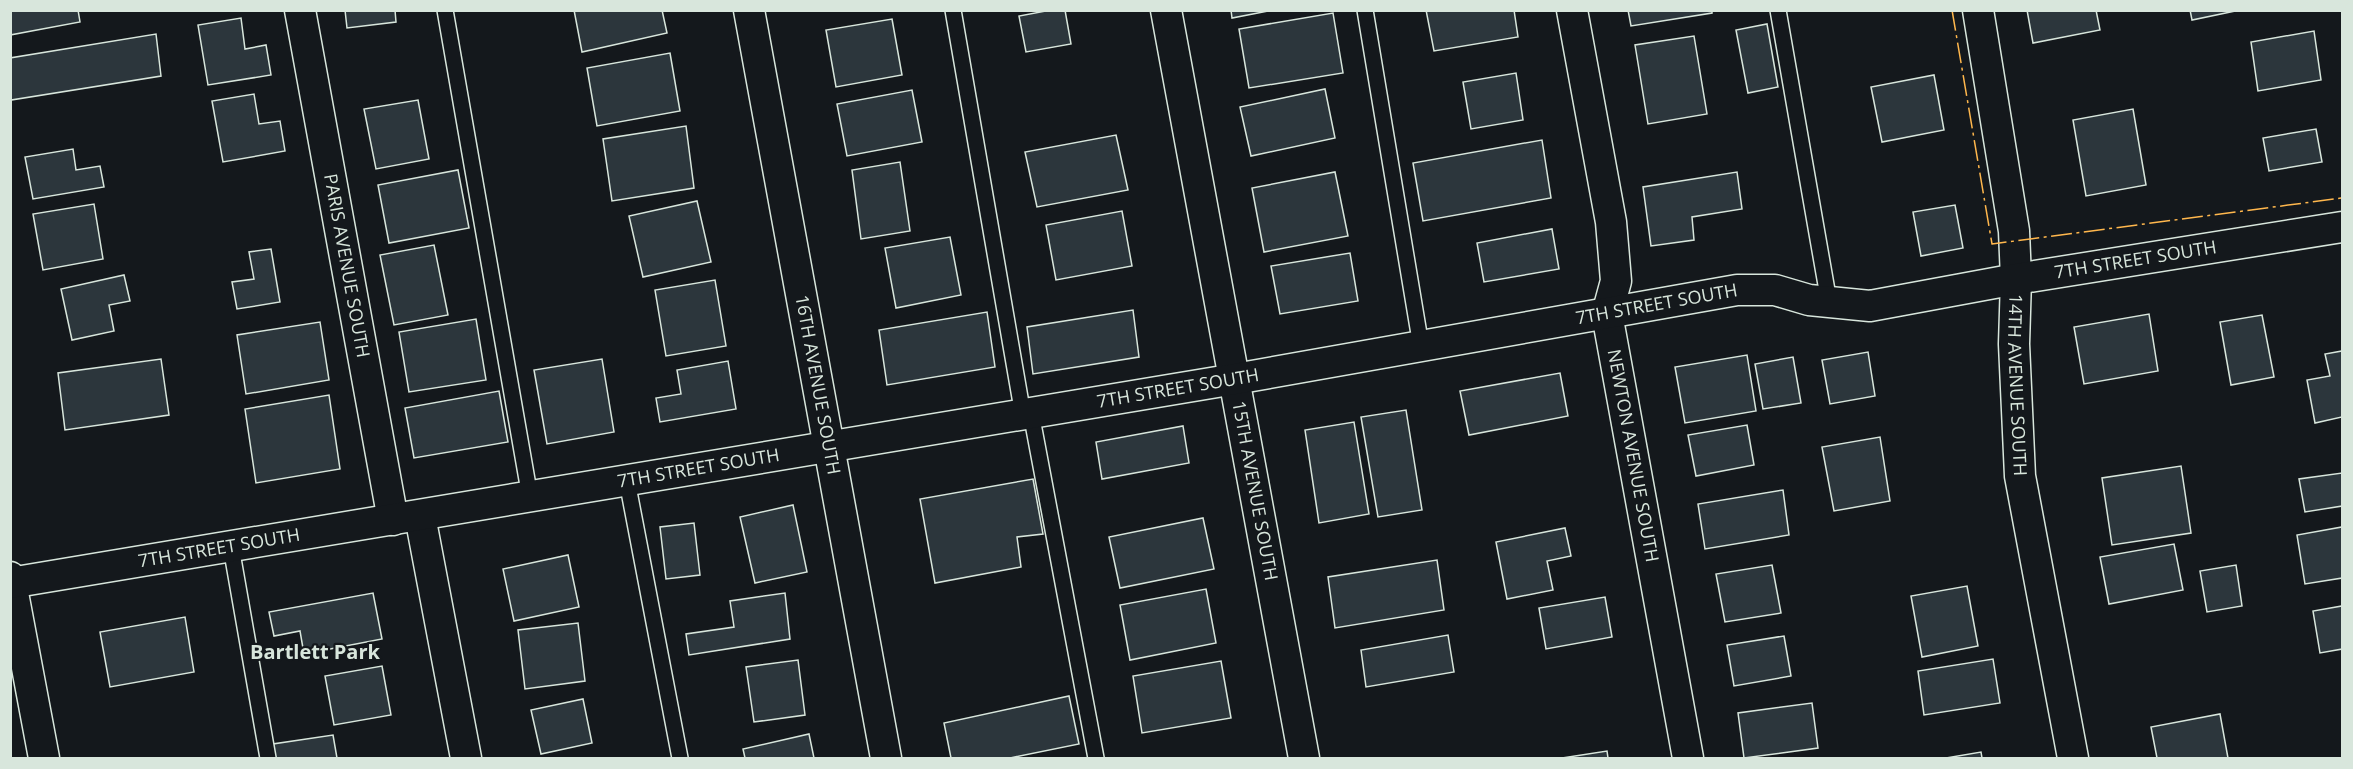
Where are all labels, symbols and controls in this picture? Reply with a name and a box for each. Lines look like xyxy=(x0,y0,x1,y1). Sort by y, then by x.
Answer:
street label: PARIS AVENUE SOUTH xyxy=(319,172,376,360)
street label: 7TH STREET SOUTH xyxy=(2053,234,2218,284)
street label: 7TH STREET SOUTH xyxy=(1574,277,1739,329)
street label: 16TH AVENUE SOUTH xyxy=(790,293,847,476)
street label: 14TH AVENUE SOUTH xyxy=(2003,294,2033,476)
street label: NEWTON AVENUE SOUTH xyxy=(1603,347,1665,564)
street label: 7TH STREET SOUTH xyxy=(1095,362,1261,413)
street label: 15TH AVENUE SOUTH xyxy=(1227,399,1284,582)
street label: 7TH STREET SOUTH xyxy=(616,442,781,493)
street label: 7TH STREET SOUTH xyxy=(136,522,302,572)
district label: Bartlett Park xyxy=(250,638,381,665)

